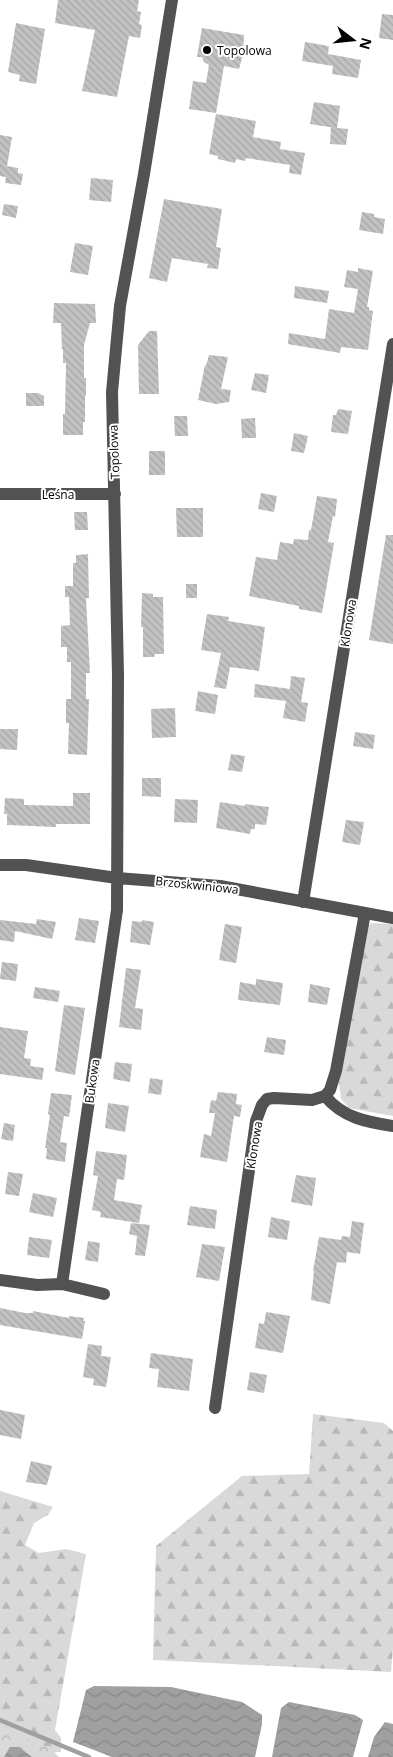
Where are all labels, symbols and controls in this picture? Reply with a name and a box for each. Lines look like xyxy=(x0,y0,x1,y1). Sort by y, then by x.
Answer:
north arrow xyxy=(328,15,378,65)
text: N xyxy=(355,36,377,52)
place label: Topolowa xyxy=(217,42,272,59)
marker: Topolowa xyxy=(201,44,213,56)
street label: Topolowa xyxy=(105,424,123,480)
street label: Leśna xyxy=(42,486,74,503)
street label: Klonowa xyxy=(336,598,360,648)
street label: Brzoskwiniowa xyxy=(155,872,239,898)
street label: Bukowa xyxy=(80,1058,104,1104)
street label: Klonowa xyxy=(242,1120,266,1170)

